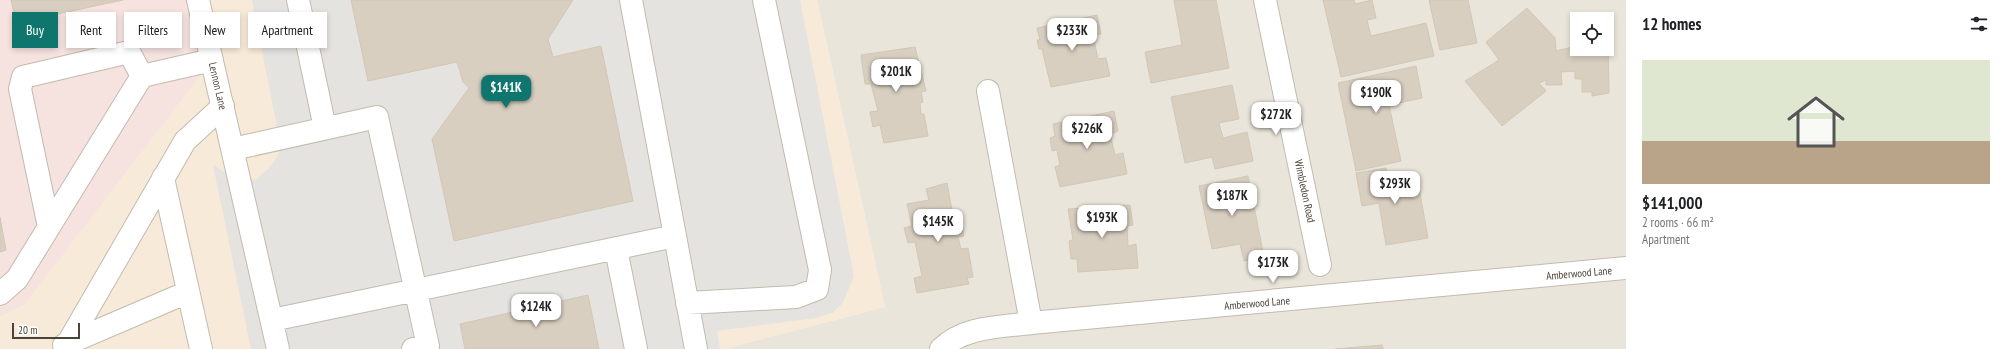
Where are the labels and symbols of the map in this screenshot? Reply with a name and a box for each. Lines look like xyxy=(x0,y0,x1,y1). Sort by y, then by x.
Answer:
pin: $233K xyxy=(1044,18,1100,52)
pin: $201K xyxy=(868,59,924,93)
street label: Lennon Lane xyxy=(206,61,230,112)
pin: $141K xyxy=(478,75,534,109)
pin: $190K xyxy=(1348,80,1404,114)
pin: $272K xyxy=(1248,102,1304,136)
pin: $226K xyxy=(1059,116,1115,150)
street label: Wimbledon Road xyxy=(1291,158,1319,224)
pin: $293K xyxy=(1367,171,1423,205)
pin: $187K xyxy=(1204,183,1260,217)
pin: $193K xyxy=(1074,205,1130,239)
pin: $145K xyxy=(910,209,966,243)
pin: $173K xyxy=(1245,250,1301,284)
street label: Amberwood Lane xyxy=(1546,263,1613,283)
street label: Amberwood Lane xyxy=(1224,293,1291,313)
pin: $124K xyxy=(508,294,564,328)
scale bar xyxy=(12,321,80,340)

